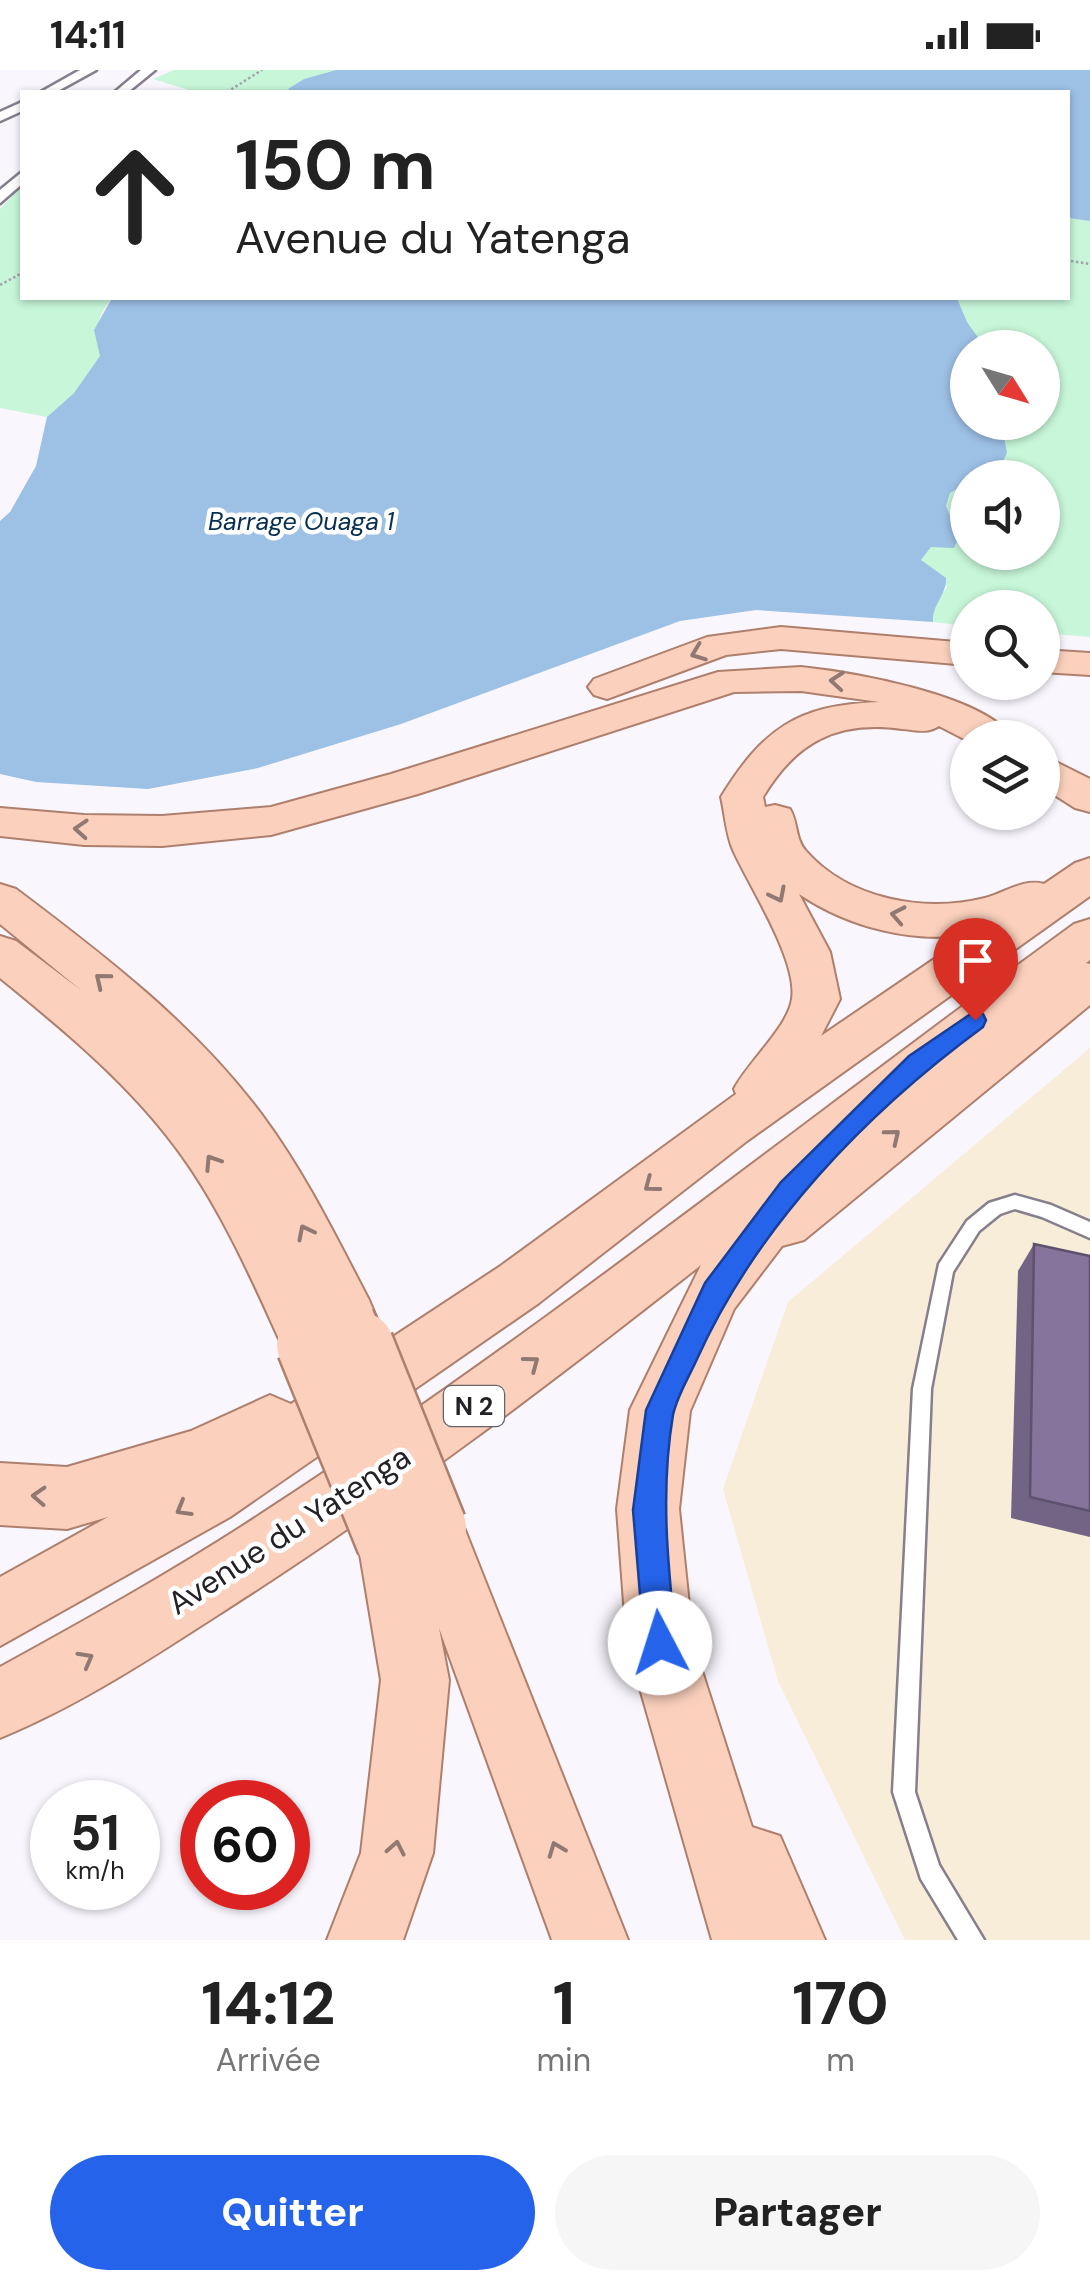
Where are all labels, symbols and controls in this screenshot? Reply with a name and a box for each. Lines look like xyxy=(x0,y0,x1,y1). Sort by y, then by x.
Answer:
text: 14:11 xyxy=(50,10,126,60)
text: 150 m xyxy=(235,120,436,211)
icon: ahead xyxy=(70,130,200,260)
text: Avenue du Yatenga xyxy=(235,208,631,267)
north arrow xyxy=(950,330,1060,440)
map controls xyxy=(950,330,1060,830)
button: sound xyxy=(950,460,1060,570)
water label: Barrage Ouaga 1 xyxy=(208,505,394,538)
button: search xyxy=(950,590,1060,700)
one-way arrow xyxy=(690,641,707,662)
one-way arrow xyxy=(829,671,845,693)
button: layers xyxy=(950,720,1060,830)
one-way arrow xyxy=(72,819,88,840)
one-way arrow xyxy=(766,884,785,902)
one-way arrow xyxy=(890,905,906,926)
pin xyxy=(933,918,1018,1021)
icon: arrive xyxy=(948,933,1003,988)
one-way arrow xyxy=(96,974,114,992)
one-way arrow xyxy=(882,1130,900,1148)
one-way arrow xyxy=(205,1154,224,1172)
one-way arrow xyxy=(644,1173,662,1191)
one-way arrow xyxy=(298,1224,317,1242)
one-way arrow xyxy=(521,1357,539,1375)
road number: N 2 xyxy=(444,1386,504,1426)
street label: Avenue du Yatenga xyxy=(160,1436,418,1624)
one-way arrow xyxy=(31,1486,47,1507)
one-way arrow xyxy=(176,1497,194,1516)
position arrow xyxy=(608,1591,712,1695)
one-way arrow xyxy=(76,1651,94,1671)
speed limit sign: 60 xyxy=(180,1780,310,1910)
text: 51 xyxy=(70,1800,120,1866)
one-way arrow xyxy=(384,1840,405,1857)
one-way arrow xyxy=(547,1841,567,1859)
text: km/h xyxy=(65,1854,125,1887)
text: 14:12 xyxy=(201,1964,335,2043)
text: 1 xyxy=(553,1964,575,2043)
text: 170 xyxy=(792,1964,889,2043)
text: Arrivée xyxy=(216,2039,321,2081)
text: min xyxy=(536,2039,591,2081)
text: m xyxy=(826,2039,855,2081)
button: Quitter xyxy=(50,2155,535,2270)
button: Partager xyxy=(555,2155,1040,2270)

